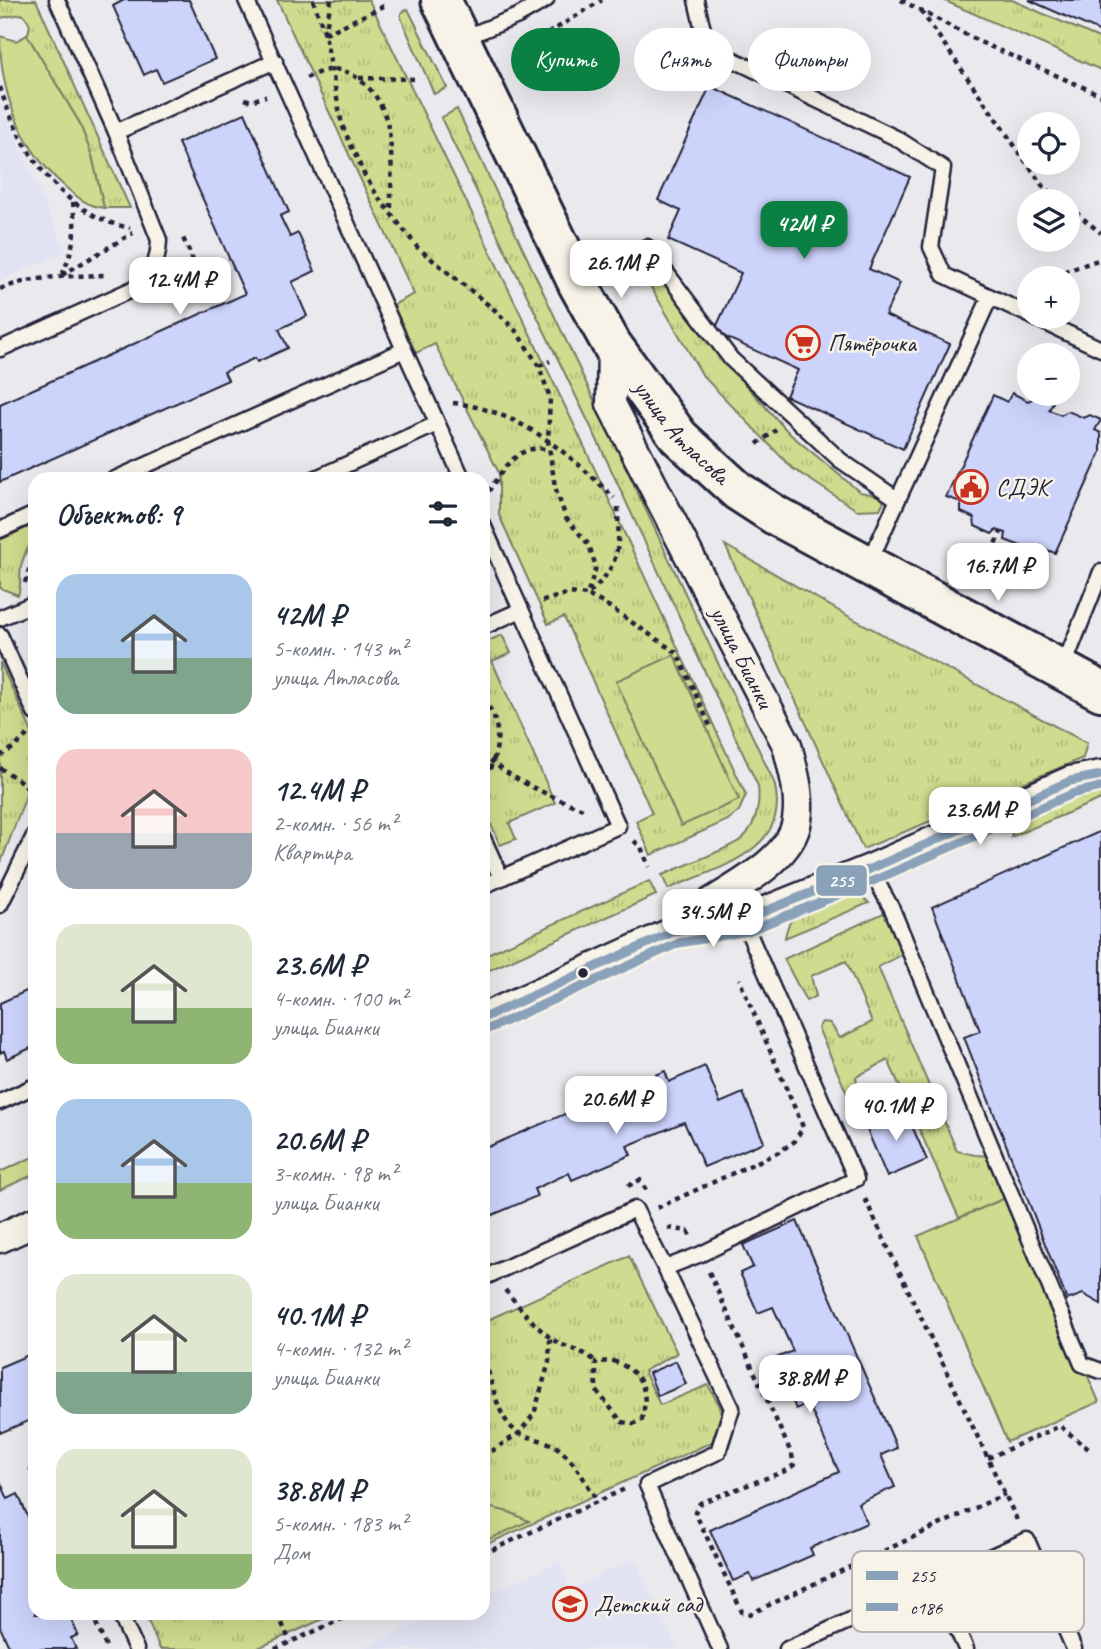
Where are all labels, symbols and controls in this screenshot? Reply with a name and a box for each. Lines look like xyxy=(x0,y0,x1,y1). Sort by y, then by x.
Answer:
chip: Купить xyxy=(511,28,620,91)
chip: Снять xyxy=(634,28,734,91)
chip: Фильтры xyxy=(748,28,871,91)
map controls xyxy=(1017,112,1080,406)
button: locate xyxy=(1017,112,1080,175)
button: layers xyxy=(1017,189,1080,252)
pin: 42M ₽ xyxy=(755,202,853,261)
text: 42M ₽ xyxy=(777,209,831,238)
pin: 26.1M ₽ xyxy=(556,240,686,300)
text: 26.1M ₽ xyxy=(586,248,656,277)
pin: 12.4M ₽ xyxy=(115,258,245,317)
text: 12.4M ₽ xyxy=(145,265,215,294)
button: + xyxy=(1017,266,1080,329)
supermarket icon: Пятёрочка xyxy=(784,324,822,362)
place label: Пятёрочка xyxy=(828,328,917,358)
button: − xyxy=(1017,343,1080,406)
street label: улица Атласова xyxy=(626,372,737,492)
public building icon: СДЭК xyxy=(952,468,990,506)
place label: СДЭК xyxy=(996,472,1054,502)
text: Объектов: 9 xyxy=(56,495,181,533)
icon: filters xyxy=(424,495,462,533)
pin: 16.7M ₽ xyxy=(933,544,1063,603)
text: 16.7M ₽ xyxy=(963,551,1033,580)
text: 42M ₽ xyxy=(273,596,345,634)
street label: улица Бианки xyxy=(703,599,781,715)
icon: home xyxy=(112,602,196,686)
text: 5-комн. · 143 m² xyxy=(273,634,407,663)
text: улица Атласова xyxy=(273,663,398,692)
text: 12.4M ₽ xyxy=(273,771,364,809)
icon: home xyxy=(112,777,196,861)
pin: 23.6M ₽ xyxy=(915,788,1045,847)
text: 23.6M ₽ xyxy=(945,795,1015,824)
text: 2-комн. · 56 m² xyxy=(273,809,397,838)
text: Квартира xyxy=(273,838,351,867)
line badge: 255 xyxy=(815,864,868,897)
text: 255 xyxy=(828,869,855,893)
pin: 34.5M ₽ xyxy=(648,890,778,949)
text: 34.5M ₽ xyxy=(678,897,748,926)
text: 23.6M ₽ xyxy=(273,946,365,984)
icon: home xyxy=(112,952,196,1036)
unlabelled marker xyxy=(576,966,590,980)
text: 4-комн. · 100 m² xyxy=(273,984,407,1013)
text: улица Бианки xyxy=(273,1013,378,1042)
pin: 20.6M ₽ xyxy=(551,1076,681,1136)
text: 20.6M ₽ xyxy=(581,1084,651,1113)
pin: 40.1M ₽ xyxy=(831,1084,961,1143)
text: 40.1M ₽ xyxy=(861,1091,931,1120)
text: 20.6M ₽ xyxy=(273,1121,365,1159)
icon: home xyxy=(112,1127,196,1211)
text: 3-комн. · 98 m² xyxy=(273,1159,397,1188)
text: улица Бианки xyxy=(273,1188,378,1217)
text: 40.1M ₽ xyxy=(273,1296,364,1334)
icon: home xyxy=(112,1302,196,1386)
text: 4-комн. · 132 m² xyxy=(273,1334,407,1363)
pin: 38.8M ₽ xyxy=(745,1356,875,1415)
text: улица Бианки xyxy=(273,1363,378,1392)
text: 38.8M ₽ xyxy=(775,1363,845,1392)
text: 38.8M ₽ xyxy=(273,1471,364,1509)
icon: home xyxy=(112,1477,196,1561)
text: 5-комн. · 183 m² xyxy=(273,1509,407,1538)
text: Дом xyxy=(273,1538,310,1567)
legend xyxy=(852,1551,1084,1632)
text: 255 xyxy=(910,1564,937,1588)
school or university icon: Детский сад xyxy=(551,1585,589,1623)
place label: Детский сад xyxy=(594,1589,704,1619)
text: с186 xyxy=(910,1596,944,1620)

